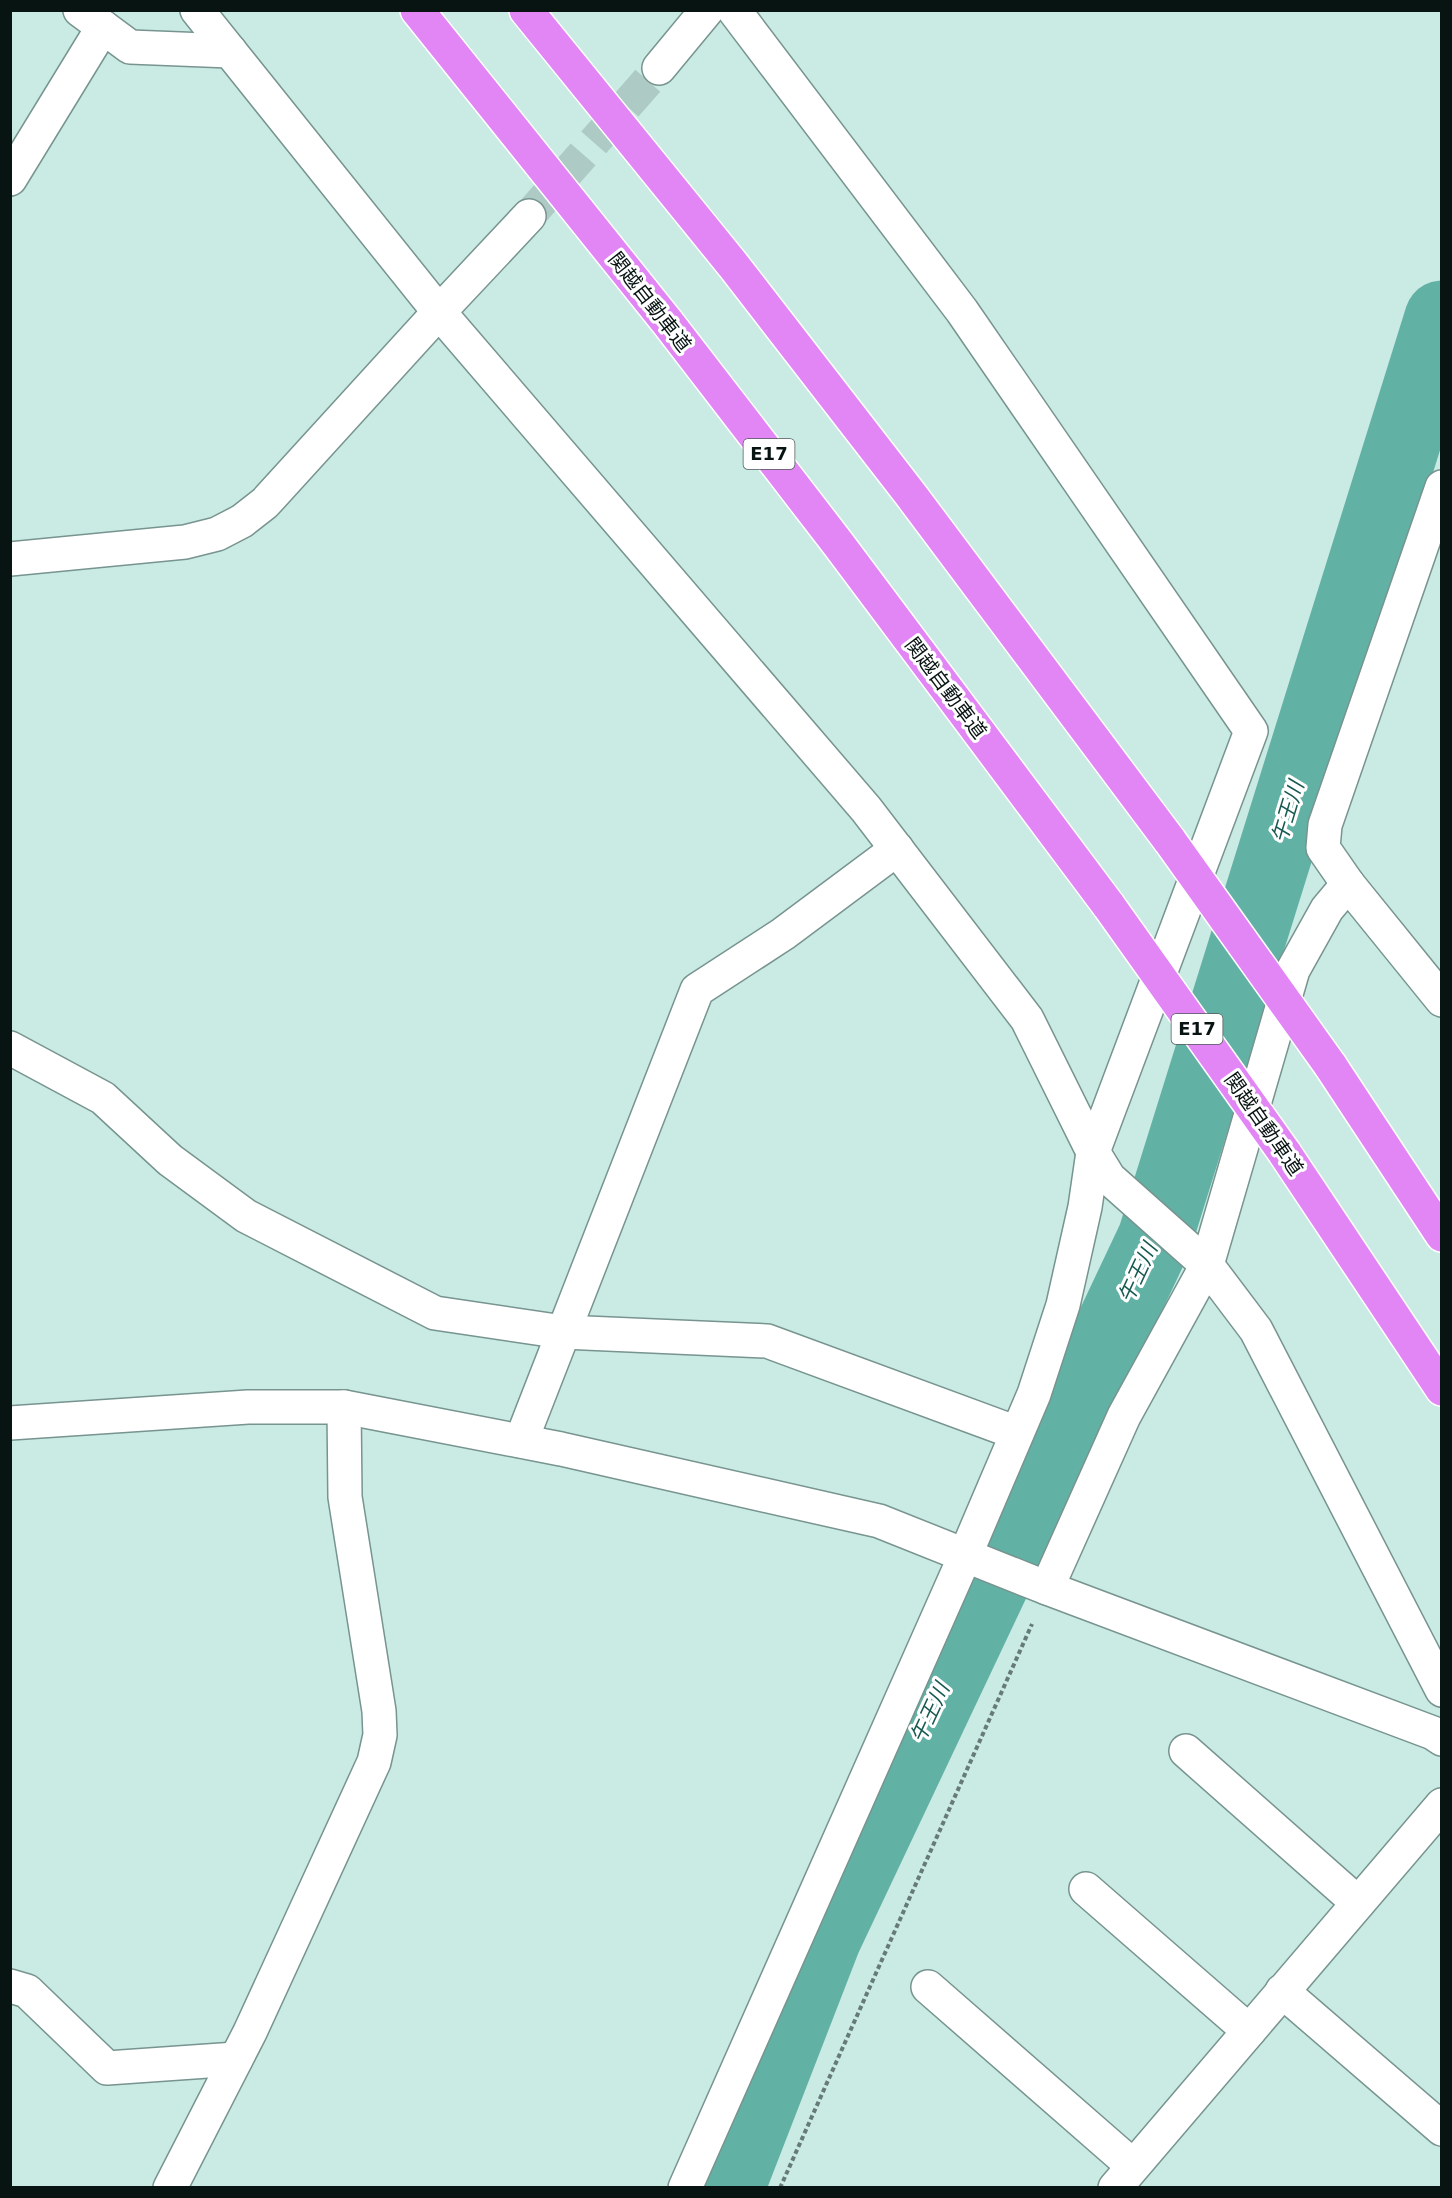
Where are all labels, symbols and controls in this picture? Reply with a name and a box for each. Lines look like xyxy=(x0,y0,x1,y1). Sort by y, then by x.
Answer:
street label: 関越自動車道 xyxy=(604,247,696,357)
road number: E17 xyxy=(744,439,794,469)
street label: 関越自動車道 xyxy=(900,633,992,743)
water label: 午王川 xyxy=(1267,776,1309,846)
road number: E17 xyxy=(1172,1014,1222,1044)
street label: 関越自動車道 xyxy=(1220,1068,1308,1180)
water label: 午王川 xyxy=(1114,1238,1163,1307)
water label: 午王川 xyxy=(906,1678,955,1747)

